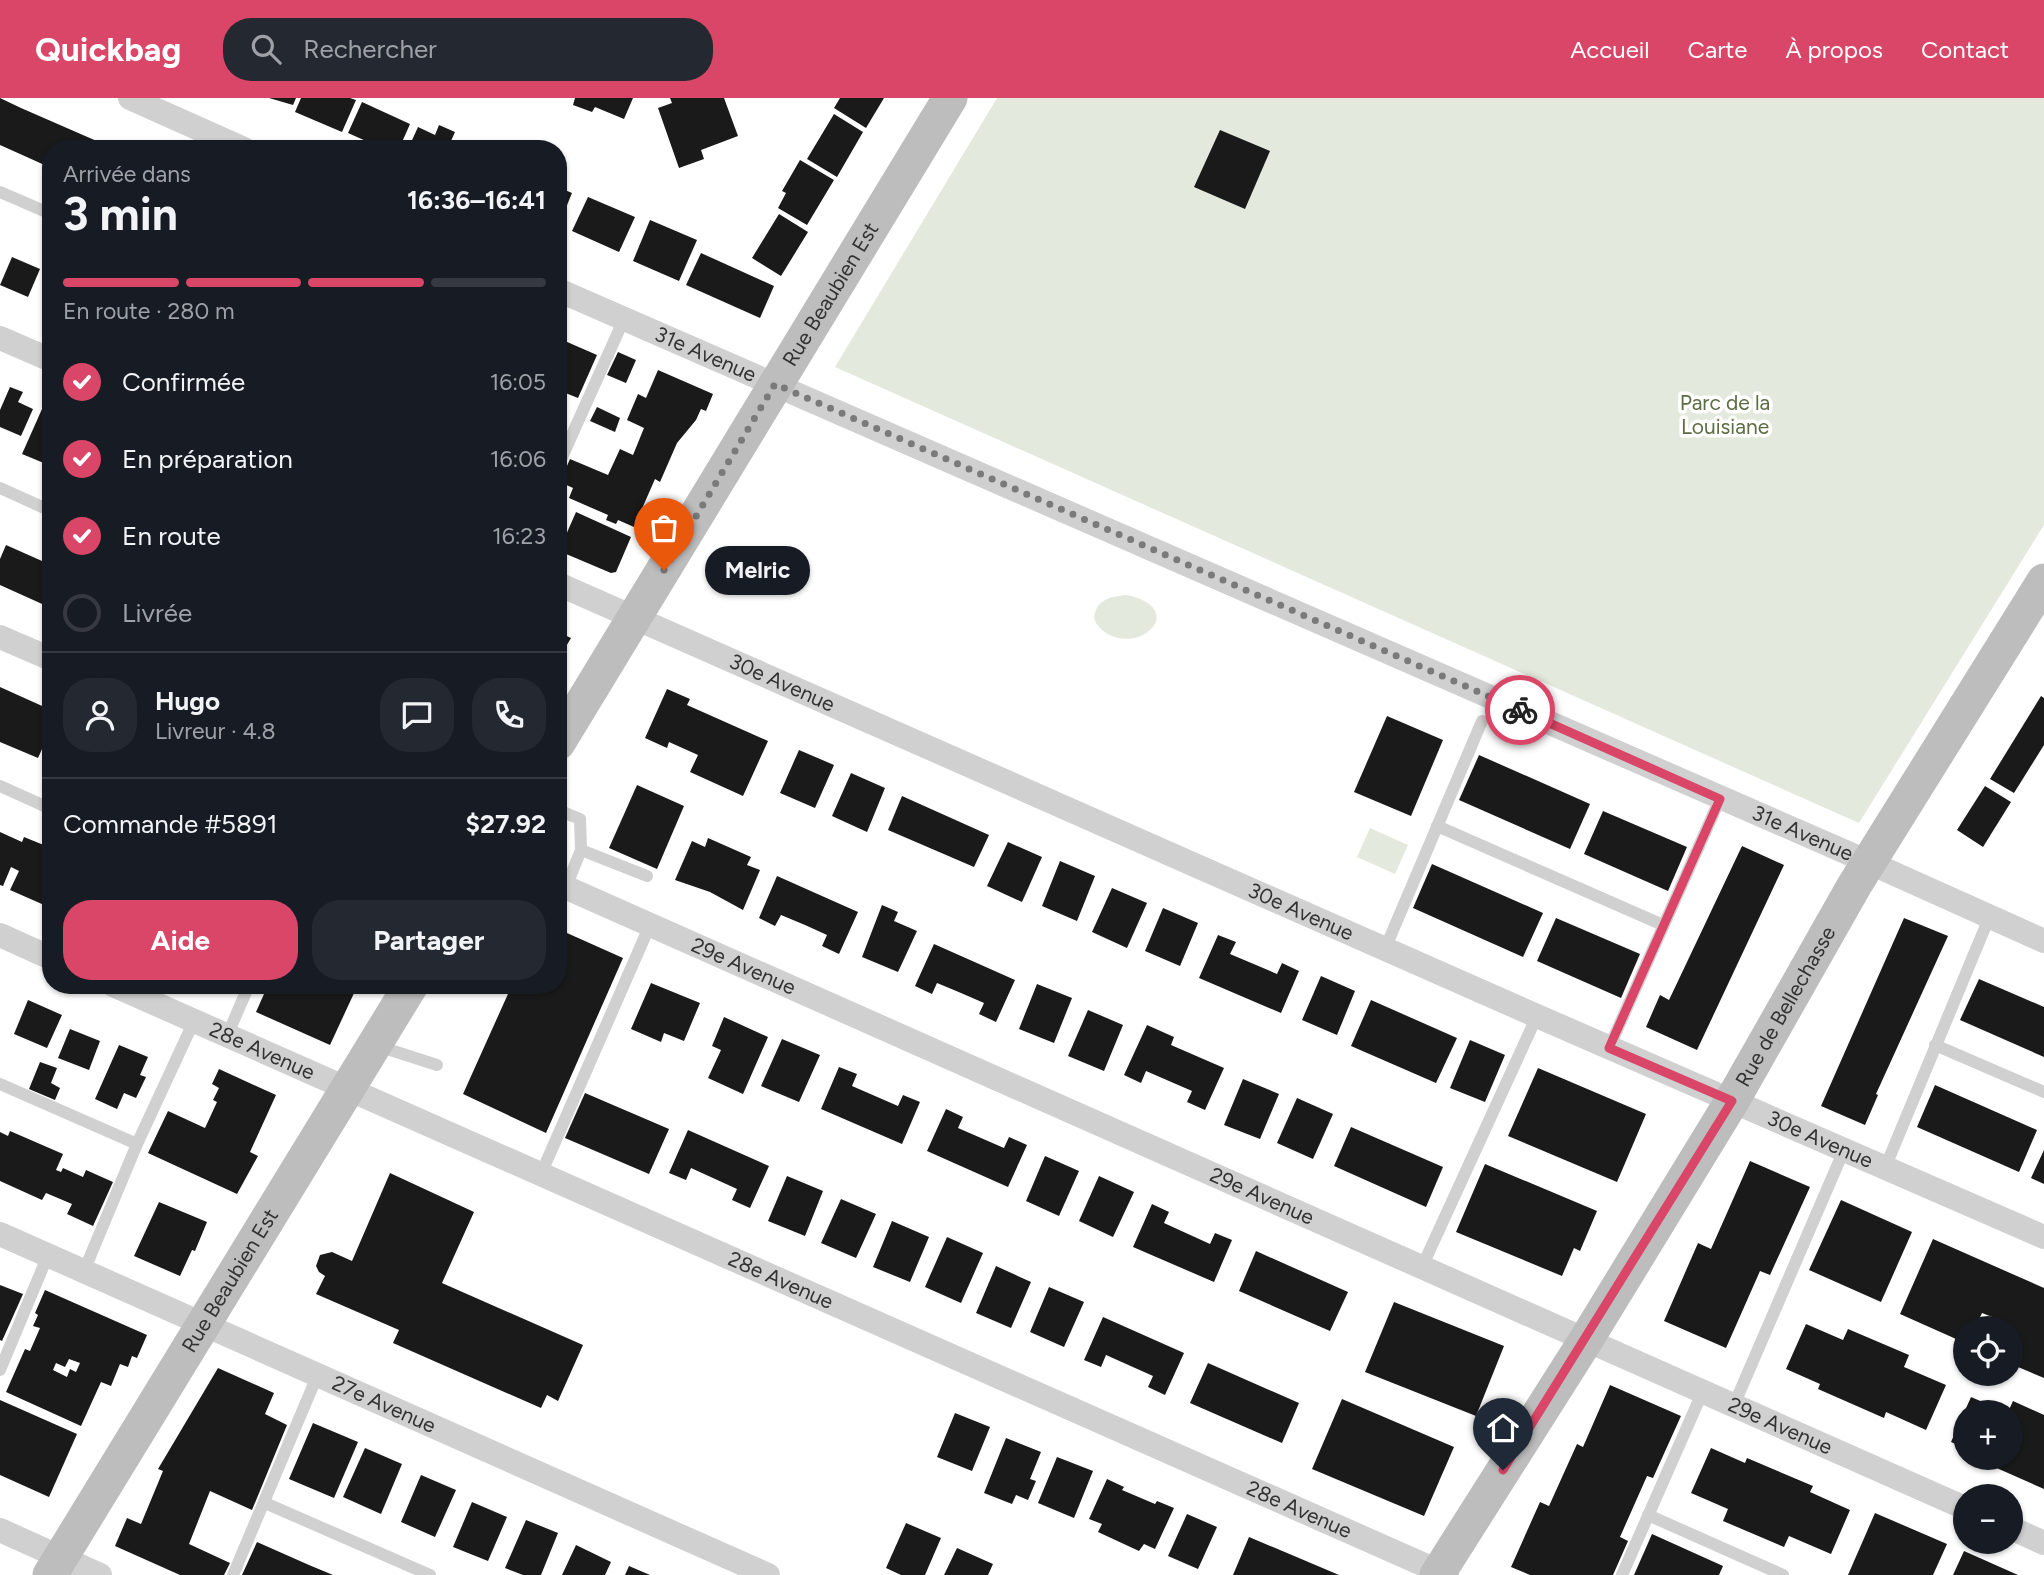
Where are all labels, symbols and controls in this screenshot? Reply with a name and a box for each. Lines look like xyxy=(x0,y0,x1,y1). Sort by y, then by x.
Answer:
search box xyxy=(223,18,713,81)
text: Quickbag xyxy=(35,30,181,69)
icon: search xyxy=(247,30,285,68)
text: Rechercher xyxy=(303,33,437,65)
text: Accueil xyxy=(1570,35,1650,64)
text: Carte xyxy=(1688,35,1747,64)
text: À propos xyxy=(1785,35,1883,64)
text: Contact xyxy=(1921,35,2009,64)
text: Arrivée dans xyxy=(63,160,191,188)
text: 16:36–16:41 xyxy=(407,184,546,216)
text: 3 min xyxy=(63,186,178,242)
street label: Rue Beaubien Est xyxy=(777,217,884,371)
text: En route · 280 m xyxy=(63,297,234,325)
street label: 31e Avenue xyxy=(651,321,760,387)
icon: check xyxy=(63,363,101,401)
text: Confirmée xyxy=(122,366,245,398)
text: 16:05 xyxy=(490,368,546,396)
park label: Parc de la Louisiane xyxy=(1680,390,1770,439)
icon: check xyxy=(63,440,101,478)
text: En préparation xyxy=(122,443,293,475)
text: 16:06 xyxy=(490,445,546,473)
pin xyxy=(634,498,694,570)
icon: bag xyxy=(645,509,683,547)
icon: check xyxy=(63,517,101,555)
text: En route xyxy=(122,520,221,552)
text: 16:23 xyxy=(492,522,546,550)
callout: Melric xyxy=(706,546,811,594)
text: Melric xyxy=(725,556,790,584)
text: Livrée xyxy=(122,597,192,629)
street label: 30e Avenue xyxy=(726,648,839,717)
courier xyxy=(1485,675,1555,745)
button: person xyxy=(63,678,137,752)
button: chat xyxy=(380,678,454,752)
button: phone xyxy=(472,678,546,752)
text: Hugo xyxy=(155,685,220,717)
icon: bike xyxy=(1501,691,1539,729)
text: Livreur · 4.8 xyxy=(155,717,276,745)
street label: 31e Avenue xyxy=(1748,800,1857,866)
text: Commande #5891 xyxy=(63,808,277,840)
text: $27.92 xyxy=(466,808,546,840)
street label: 30e Avenue xyxy=(1245,877,1358,946)
button: Aide xyxy=(63,900,298,980)
button: Partager xyxy=(312,900,546,980)
street label: Rue de Bellechasse xyxy=(1730,922,1841,1091)
street label: 29e Avenue xyxy=(688,932,800,1000)
street label: 28e Avenue xyxy=(206,1016,319,1085)
street label: 30e Avenue xyxy=(1764,1105,1877,1173)
street label: 29e Avenue xyxy=(1206,1162,1318,1230)
street label: Rue Beaubien Est xyxy=(176,1204,283,1357)
street label: 28e Avenue xyxy=(724,1246,837,1314)
map controls xyxy=(1953,1316,2023,1554)
button: locate xyxy=(1953,1316,2023,1386)
street label: 27e Avenue xyxy=(328,1370,440,1438)
street label: 29e Avenue xyxy=(1724,1392,1836,1460)
pin xyxy=(1473,1398,1533,1470)
button: + xyxy=(1953,1400,2023,1470)
icon: home xyxy=(1484,1409,1522,1447)
street label: 28e Avenue xyxy=(1243,1475,1356,1543)
button: − xyxy=(1953,1484,2023,1554)

